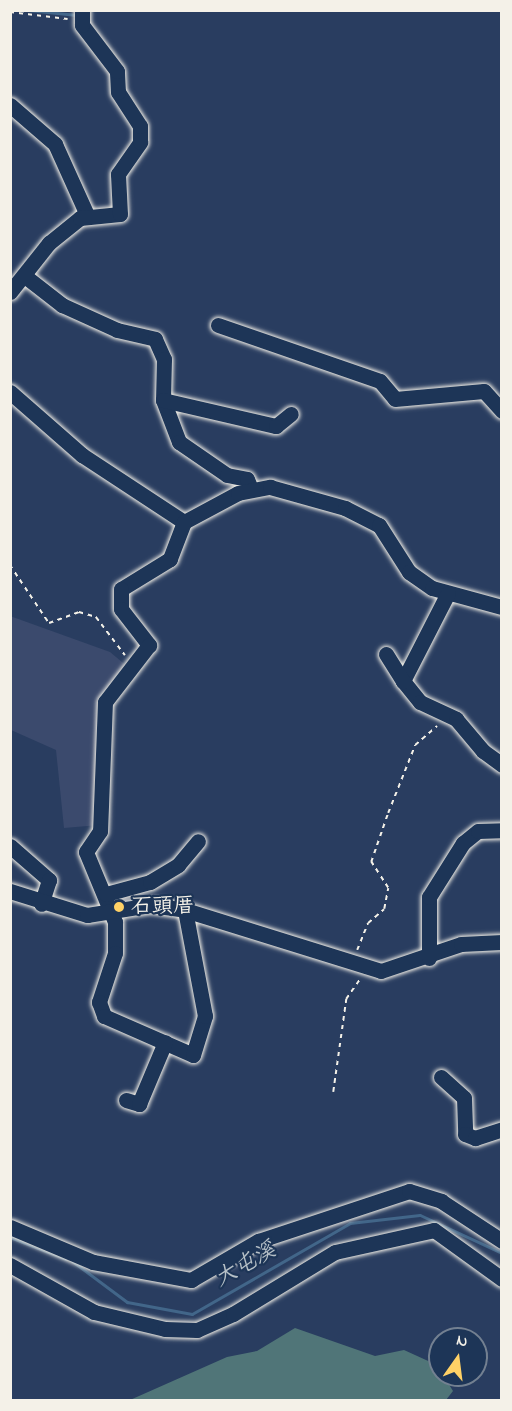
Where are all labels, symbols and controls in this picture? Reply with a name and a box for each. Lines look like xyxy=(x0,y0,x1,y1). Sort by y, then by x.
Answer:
place label: 石頭厝 xyxy=(131,894,194,920)
marker: 石頭厝 xyxy=(112,900,126,914)
water label: 大屯溪 xyxy=(211,1238,281,1294)
north arrow xyxy=(428,1327,488,1387)
text: N xyxy=(454,1329,470,1354)

